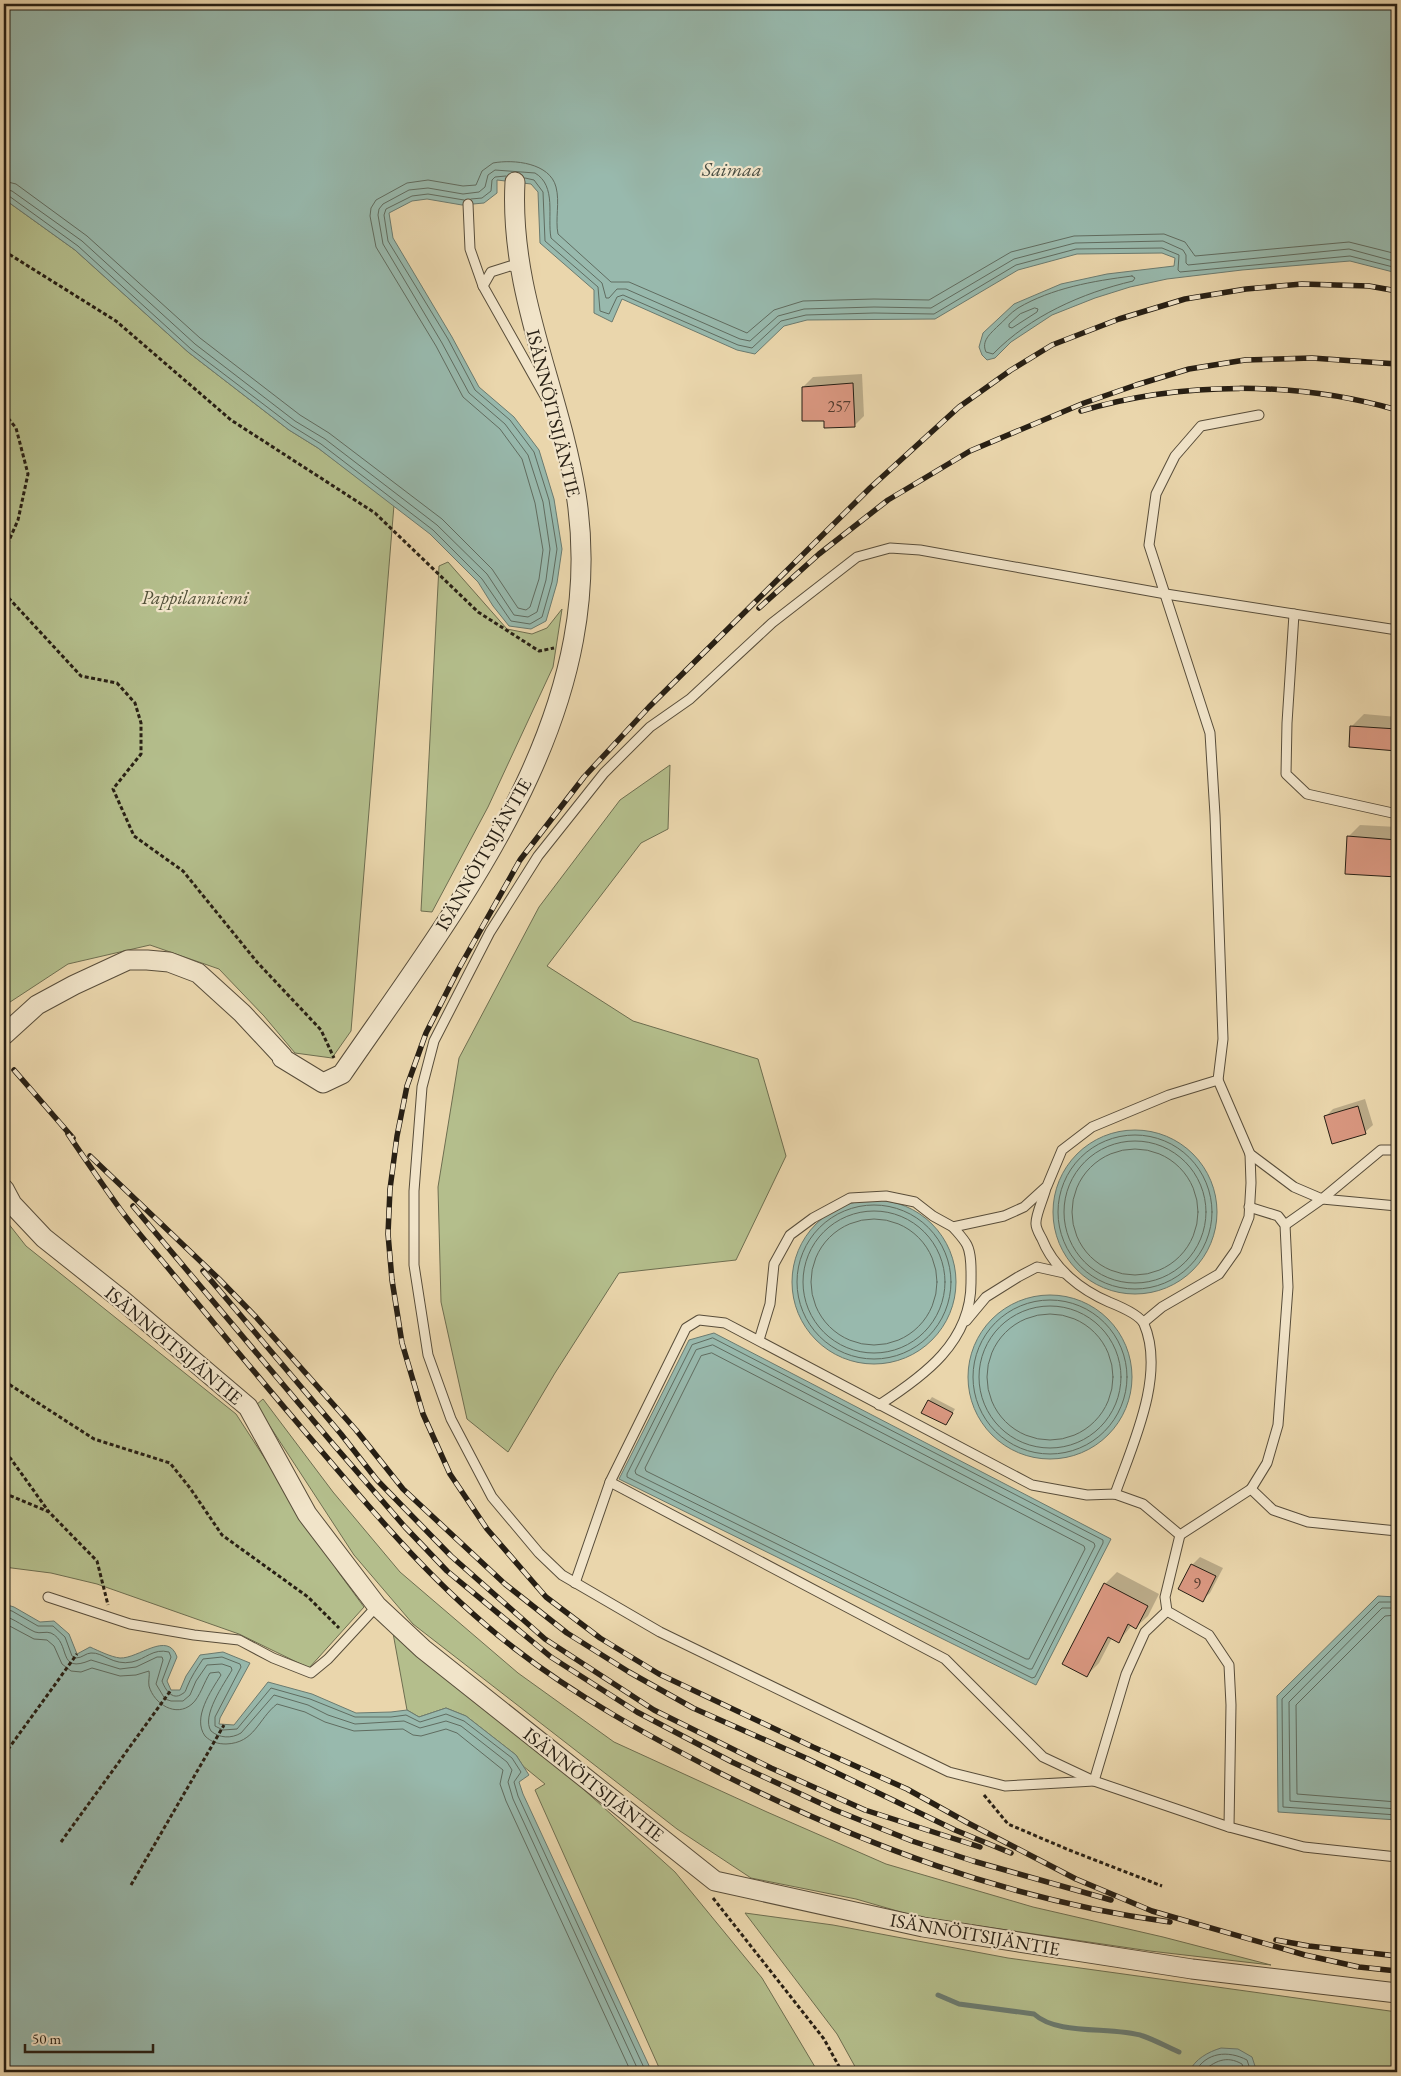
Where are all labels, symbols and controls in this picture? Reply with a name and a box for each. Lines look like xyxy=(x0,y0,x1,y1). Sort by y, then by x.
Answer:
water label: Saimaa xyxy=(701,156,762,182)
street label: ISÄNNÖITSIJÄNTIE xyxy=(521,327,587,500)
house number: 257 xyxy=(827,396,851,417)
park label: Pappilanniemi xyxy=(141,585,250,610)
street label: ISÄNNÖITSIJÄNTIE xyxy=(430,773,537,935)
street label: ISÄNNÖITSIJÄNTIE xyxy=(100,1280,248,1410)
house number: 9 xyxy=(1193,1573,1201,1594)
street label: ISÄNNÖITSIJÄNTIE xyxy=(518,1722,669,1847)
street label: ISÄNNÖITSIJÄNTIE xyxy=(888,1907,1062,1962)
scale bar xyxy=(25,2021,152,2053)
text: 50 m xyxy=(32,2029,61,2048)

